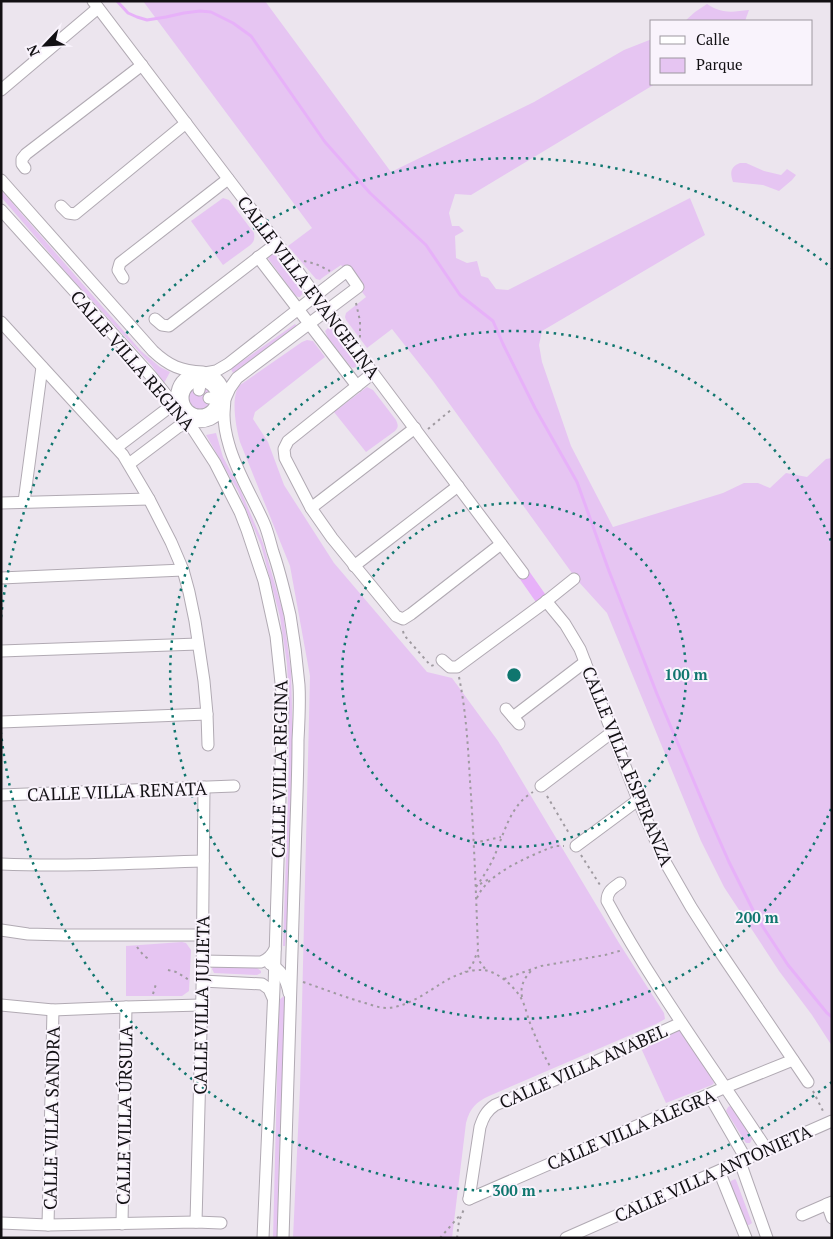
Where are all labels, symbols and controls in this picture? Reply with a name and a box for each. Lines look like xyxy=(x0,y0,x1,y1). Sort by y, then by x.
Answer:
north arrow xyxy=(20,20,70,70)
legend xyxy=(650,20,813,85)
text: Calle xyxy=(696,29,730,49)
text: N xyxy=(22,42,44,60)
text: Parque xyxy=(696,54,743,74)
street label: CALLE VILLA EVANGELINA xyxy=(232,191,386,384)
street label: CALLE VILLA REGINA xyxy=(65,285,201,436)
street label: CALLE VILLA ESPERANZA xyxy=(577,663,679,870)
text: 100 m xyxy=(664,664,708,684)
centre of rings xyxy=(505,666,523,684)
street label: CALLE VILLA REGINA xyxy=(265,679,293,858)
street label: CALLE VILLA RENATA xyxy=(27,776,208,806)
text: 200 m xyxy=(735,907,779,927)
street label: CALLE VILLA JULIETA xyxy=(187,915,215,1095)
street label: CALLE VILLA ANABEL xyxy=(495,1018,671,1114)
street label: CALLE VILLA ÚRSULA xyxy=(110,1024,138,1205)
street label: CALLE VILLA SANDRA xyxy=(37,1025,65,1210)
street label: CALLE VILLA ALEGRA xyxy=(543,1082,720,1175)
street label: CALLE VILLA ANTONIETA xyxy=(611,1118,816,1227)
text: 300 m xyxy=(492,1180,536,1200)

